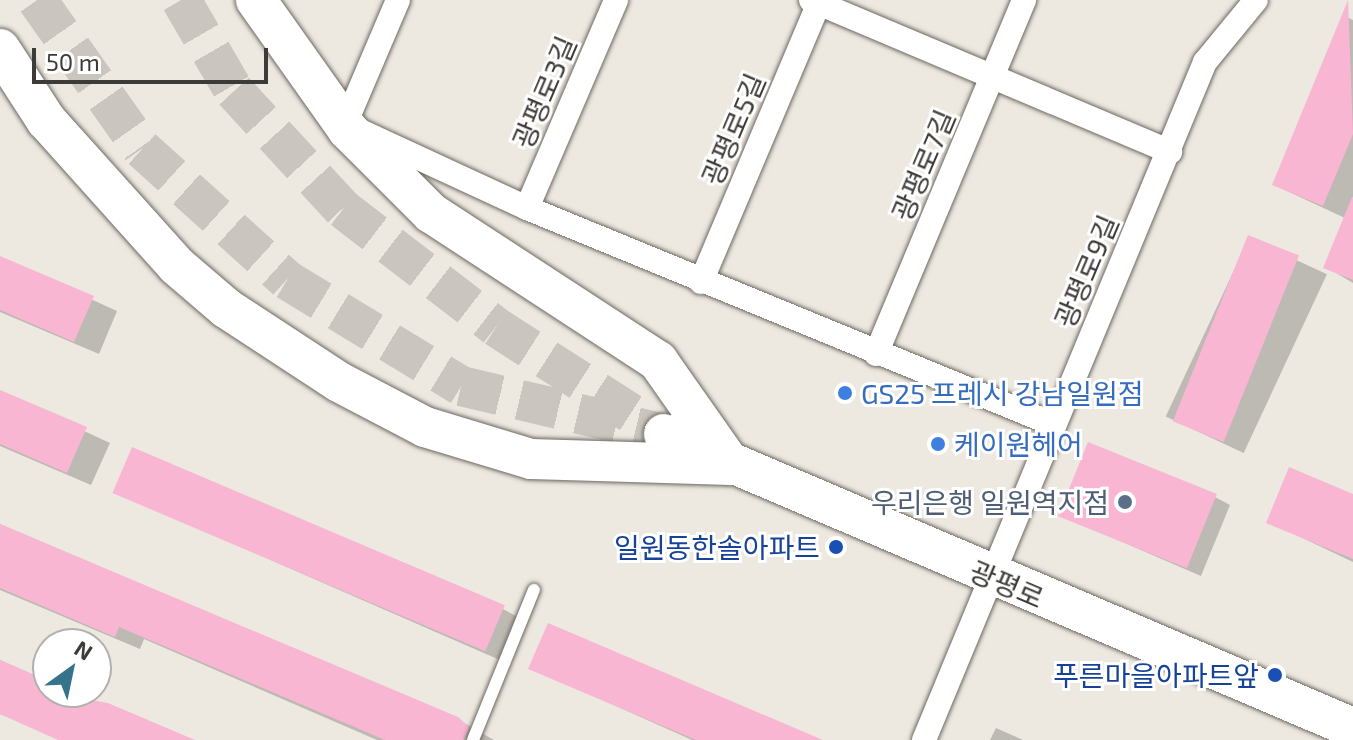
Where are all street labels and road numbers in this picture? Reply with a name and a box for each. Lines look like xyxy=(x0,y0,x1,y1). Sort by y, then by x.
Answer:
street label: 광평로3길 xyxy=(505,31,583,153)
street label: 광평로5길 xyxy=(694,68,772,190)
street label: 광평로7길 xyxy=(885,104,961,226)
street label: 광평로9길 xyxy=(1047,210,1125,332)
street label: 광평로 xyxy=(965,553,1049,615)

